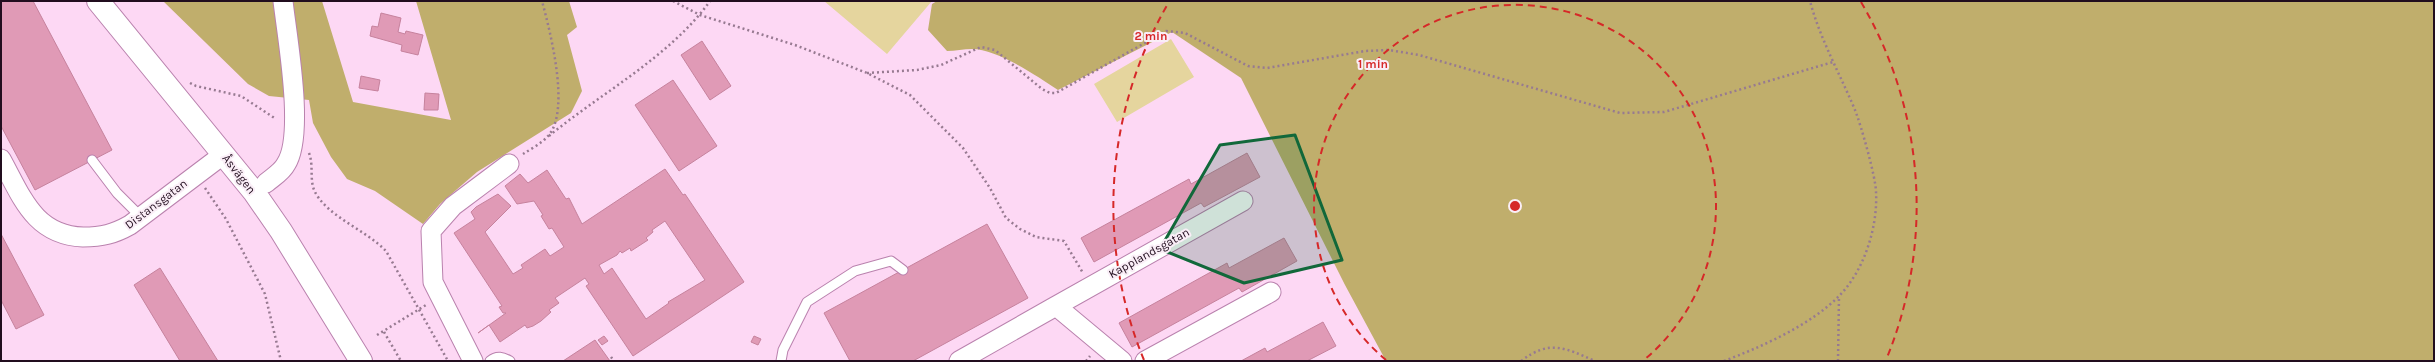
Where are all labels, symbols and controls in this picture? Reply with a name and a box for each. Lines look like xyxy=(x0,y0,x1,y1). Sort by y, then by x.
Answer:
text: 2 min xyxy=(1134,29,1168,43)
text: 1 min xyxy=(1358,57,1388,71)
street label: Åsvägen xyxy=(219,152,259,196)
street label: Distansgatan xyxy=(122,176,190,232)
centre of rings xyxy=(1508,199,1522,213)
street label: Kapplandsgatan xyxy=(1106,225,1192,281)

